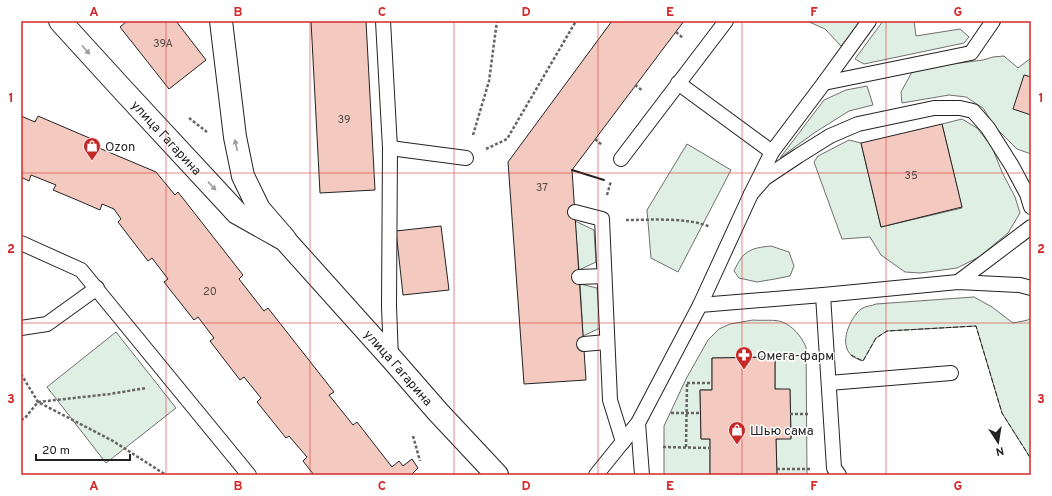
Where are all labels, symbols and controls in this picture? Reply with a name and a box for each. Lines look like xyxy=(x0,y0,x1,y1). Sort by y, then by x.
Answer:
text: A xyxy=(89,5,99,21)
text: B xyxy=(234,5,243,21)
text: C xyxy=(378,5,386,21)
text: D xyxy=(521,5,531,21)
text: E xyxy=(666,5,674,21)
text: F xyxy=(810,5,818,21)
text: G xyxy=(954,5,963,21)
house number: 39А xyxy=(153,37,173,51)
one-way arrow xyxy=(82,44,91,55)
text: 1 xyxy=(8,91,14,107)
text: 1 xyxy=(1038,91,1044,107)
street label: улица Гагарина xyxy=(127,98,204,179)
house number: 39 xyxy=(338,113,350,127)
shop icon: Ozon xyxy=(82,136,102,161)
one-way arrow xyxy=(233,139,239,151)
place label: Ozon xyxy=(105,140,135,156)
house number: 35 xyxy=(904,169,918,183)
one-way arrow xyxy=(208,181,217,192)
house number: 37 xyxy=(536,181,548,195)
text: 2 xyxy=(7,242,15,258)
text: 2 xyxy=(1037,242,1045,258)
house number: 20 xyxy=(203,285,217,299)
street label: улица Гагарина xyxy=(360,327,435,410)
pharmacy icon: Омега-фарм xyxy=(734,345,754,370)
place label: Омега-фарм xyxy=(757,349,834,365)
text: 3 xyxy=(7,392,15,408)
text: 3 xyxy=(1037,392,1045,408)
shop icon: Шью сама xyxy=(727,420,747,445)
north arrow xyxy=(978,422,1018,462)
place label: Шью сама xyxy=(750,424,814,440)
scale bar xyxy=(36,436,130,462)
text: 20 m xyxy=(42,443,70,459)
text: N xyxy=(995,443,1005,458)
text: A xyxy=(89,479,99,495)
text: B xyxy=(234,479,243,495)
text: C xyxy=(378,479,386,495)
text: D xyxy=(521,479,531,495)
text: E xyxy=(666,479,674,495)
text: F xyxy=(810,479,818,495)
text: G xyxy=(954,479,963,495)

